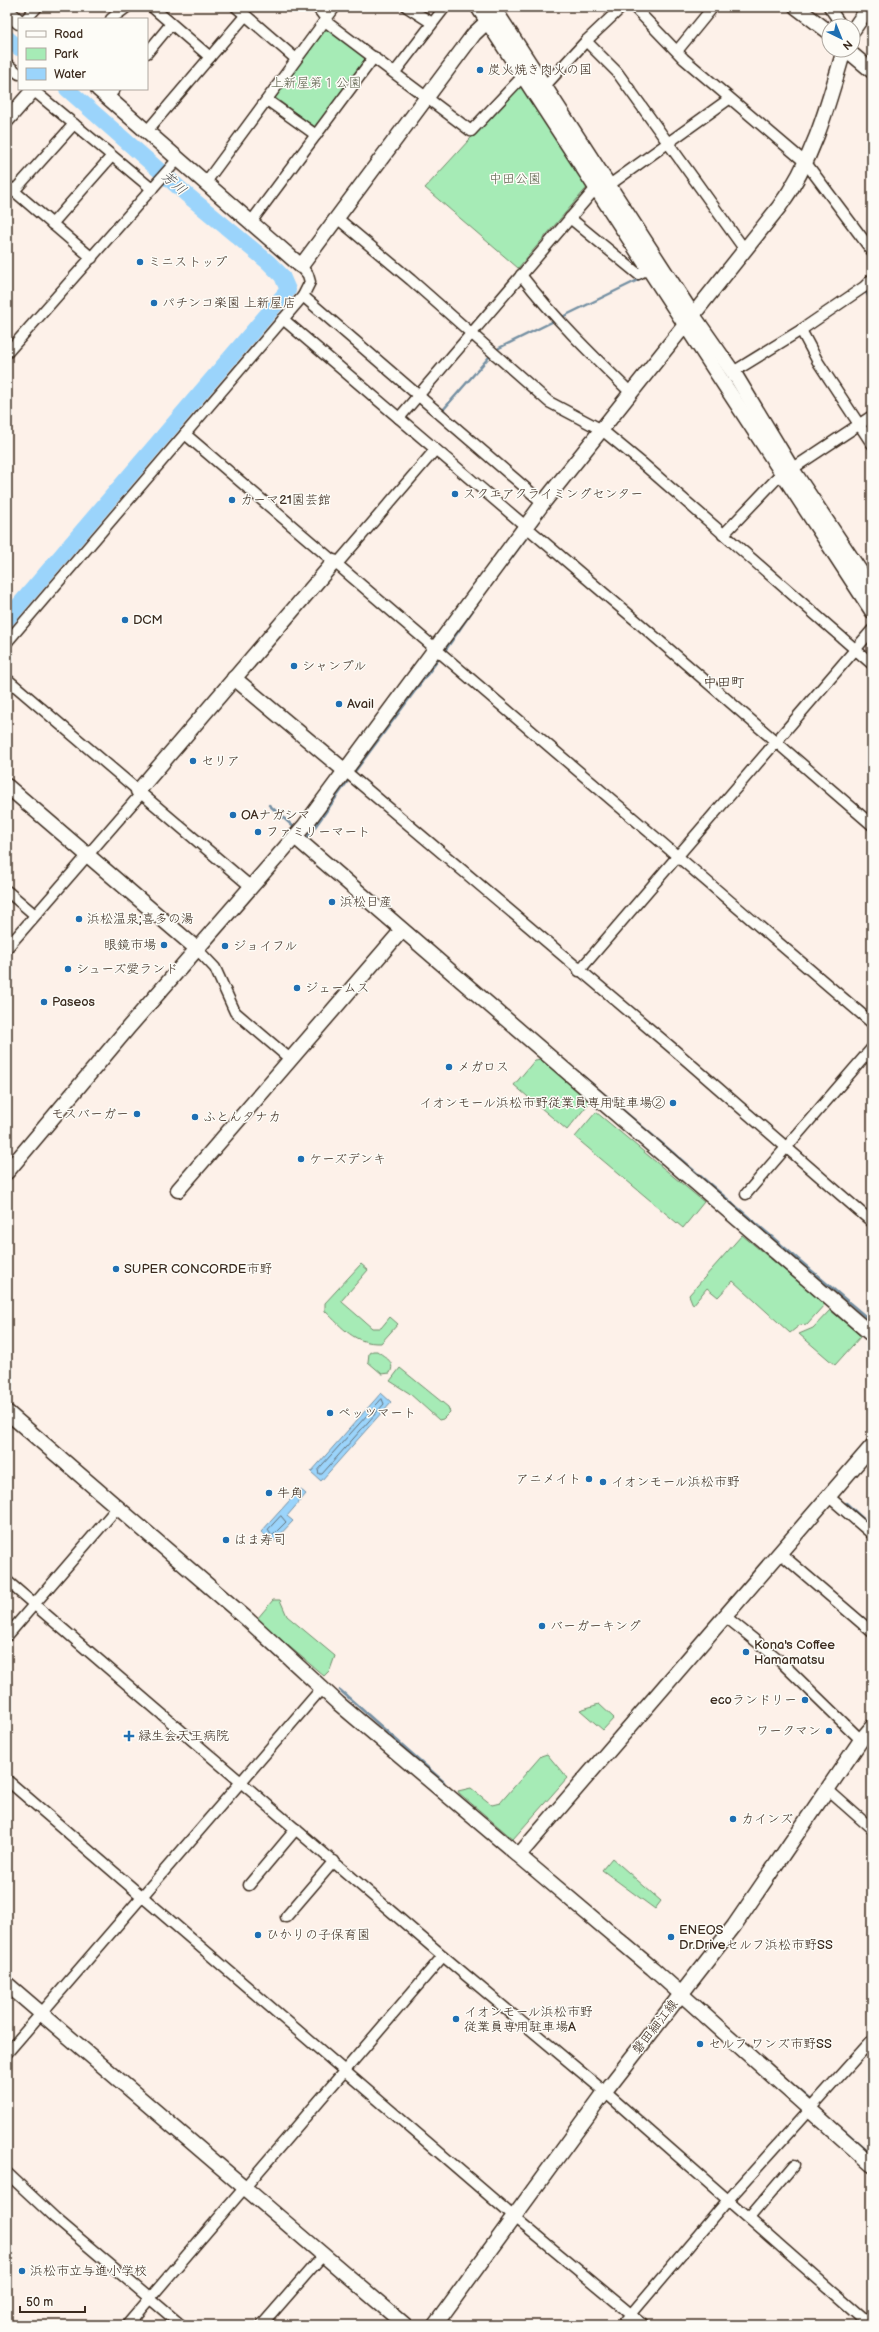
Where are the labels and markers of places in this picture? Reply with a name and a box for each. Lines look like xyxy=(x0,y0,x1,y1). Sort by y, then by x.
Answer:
place label: 炭火焼き肉火の国 xyxy=(488,62,592,78)
marker: 炭火焼き肉火の国 xyxy=(475,65,485,75)
place label: ミニストップ xyxy=(148,254,227,270)
marker: ミニストップ xyxy=(135,257,145,267)
place label: パチンコ楽園 上新屋店 xyxy=(162,295,296,311)
marker: パチンコ楽園 上新屋店 xyxy=(149,298,159,308)
place label: スクエアクライミングセンター xyxy=(463,486,643,502)
marker: スクエアクライミングセンター xyxy=(450,489,460,499)
place label: カーマ21園芸館 xyxy=(240,492,331,508)
marker: カーマ21園芸館 xyxy=(227,495,237,505)
place label: DCM xyxy=(133,612,163,628)
marker: DCM xyxy=(120,615,130,625)
place label: シャンブル xyxy=(302,658,366,674)
marker: シャンブル xyxy=(289,661,299,671)
place label: Avail xyxy=(347,696,374,712)
marker: Avail xyxy=(334,699,344,709)
place label: セリア xyxy=(201,753,240,769)
marker: セリア xyxy=(188,756,198,766)
place label: OAナガシマ xyxy=(241,807,310,823)
marker: OAナガシマ xyxy=(228,810,238,820)
place label: ファミリーマート xyxy=(266,824,370,840)
marker: ファミリーマート xyxy=(253,827,263,837)
place label: 浜松日産 xyxy=(340,894,392,910)
marker: 浜松日産 xyxy=(327,897,337,907)
place label: 浜松温泉;喜多の湯 xyxy=(87,911,194,927)
marker: 浜松温泉;喜多の湯 xyxy=(74,914,84,924)
place label: 眼鏡市場 xyxy=(104,937,156,953)
place label: ジョイフル xyxy=(233,938,297,954)
marker: 眼鏡市場 xyxy=(159,940,169,950)
marker: ジョイフル xyxy=(220,941,230,951)
place label: シューズ愛ランド xyxy=(76,961,178,977)
marker: シューズ愛ランド xyxy=(63,964,73,974)
place label: ジェームス xyxy=(305,980,369,996)
marker: ジェームス xyxy=(292,983,302,993)
place label: Paseos xyxy=(52,994,96,1010)
marker: Paseos xyxy=(39,997,49,1007)
place label: メガロス xyxy=(457,1059,509,1075)
marker: メガロス xyxy=(444,1062,454,1072)
place label: イオンモール浜松市野従業員専用駐車場② xyxy=(419,1095,665,1111)
marker: イオンモール浜松市野従業員専用駐車場② xyxy=(668,1098,678,1108)
place label: モスバーガー xyxy=(51,1106,129,1122)
marker: モスバーガー xyxy=(132,1109,142,1119)
place label: ふとんタナカ xyxy=(203,1109,281,1125)
marker: ふとんタナカ xyxy=(190,1112,200,1122)
place label: ケーズデンキ xyxy=(309,1151,386,1167)
marker: ケーズデンキ xyxy=(296,1154,306,1164)
place label: SUPER CONCORDE市野 xyxy=(124,1261,272,1277)
marker: SUPER CONCORDE市野 xyxy=(111,1264,121,1274)
place label: ペッツマート xyxy=(338,1405,416,1421)
marker: ペッツマート xyxy=(325,1408,335,1418)
place label: アニメイト xyxy=(516,1471,581,1487)
marker: アニメイト xyxy=(584,1474,594,1484)
place label: イオンモール浜松市野 xyxy=(611,1474,740,1490)
marker: イオンモール浜松市野 xyxy=(598,1477,608,1487)
place label: 牛角 xyxy=(277,1485,303,1501)
marker: 牛角 xyxy=(264,1488,274,1498)
place label: はま寿司 xyxy=(234,1532,286,1548)
marker: はま寿司 xyxy=(221,1535,231,1545)
place label: バーガーキング xyxy=(550,1618,641,1634)
marker: バーガーキング xyxy=(537,1621,547,1631)
place label: Kona's Coffee Hamamatsu xyxy=(754,1637,835,1668)
marker: Kona's Coffee Hamamatsu xyxy=(741,1647,751,1657)
place label: ecoランドリー xyxy=(710,1692,797,1708)
marker: ecoランドリー xyxy=(800,1695,810,1705)
place label: ワークマン xyxy=(756,1723,821,1739)
marker: ワークマン xyxy=(824,1726,834,1736)
place label: 緑生会天王病院 xyxy=(138,1728,229,1744)
marker: 緑生会天王病院 xyxy=(123,1730,135,1742)
place label: カインズ xyxy=(741,1811,793,1827)
marker: カインズ xyxy=(728,1814,738,1824)
place label: ENEOS Dr.Driveセルフ浜松市野SS xyxy=(679,1922,833,1953)
place label: ひかりの子保育園 xyxy=(266,1927,370,1943)
marker: ひかりの子保育園 xyxy=(253,1930,263,1940)
marker: ENEOS Dr.Driveセルフ浜松市野SS xyxy=(666,1932,676,1942)
place label: イオンモール浜松市野 従業員専用駐車場A xyxy=(464,2004,593,2035)
marker: イオンモール浜松市野 従業員専用駐車場A xyxy=(451,2014,461,2024)
place label: セルフ ワンズ市野SS xyxy=(708,2036,832,2052)
marker: セルフ ワンズ市野SS xyxy=(695,2039,705,2049)
place label: 浜松市立与進小学校 xyxy=(30,2263,147,2279)
marker: 浜松市立与進小学校 xyxy=(17,2266,27,2276)

